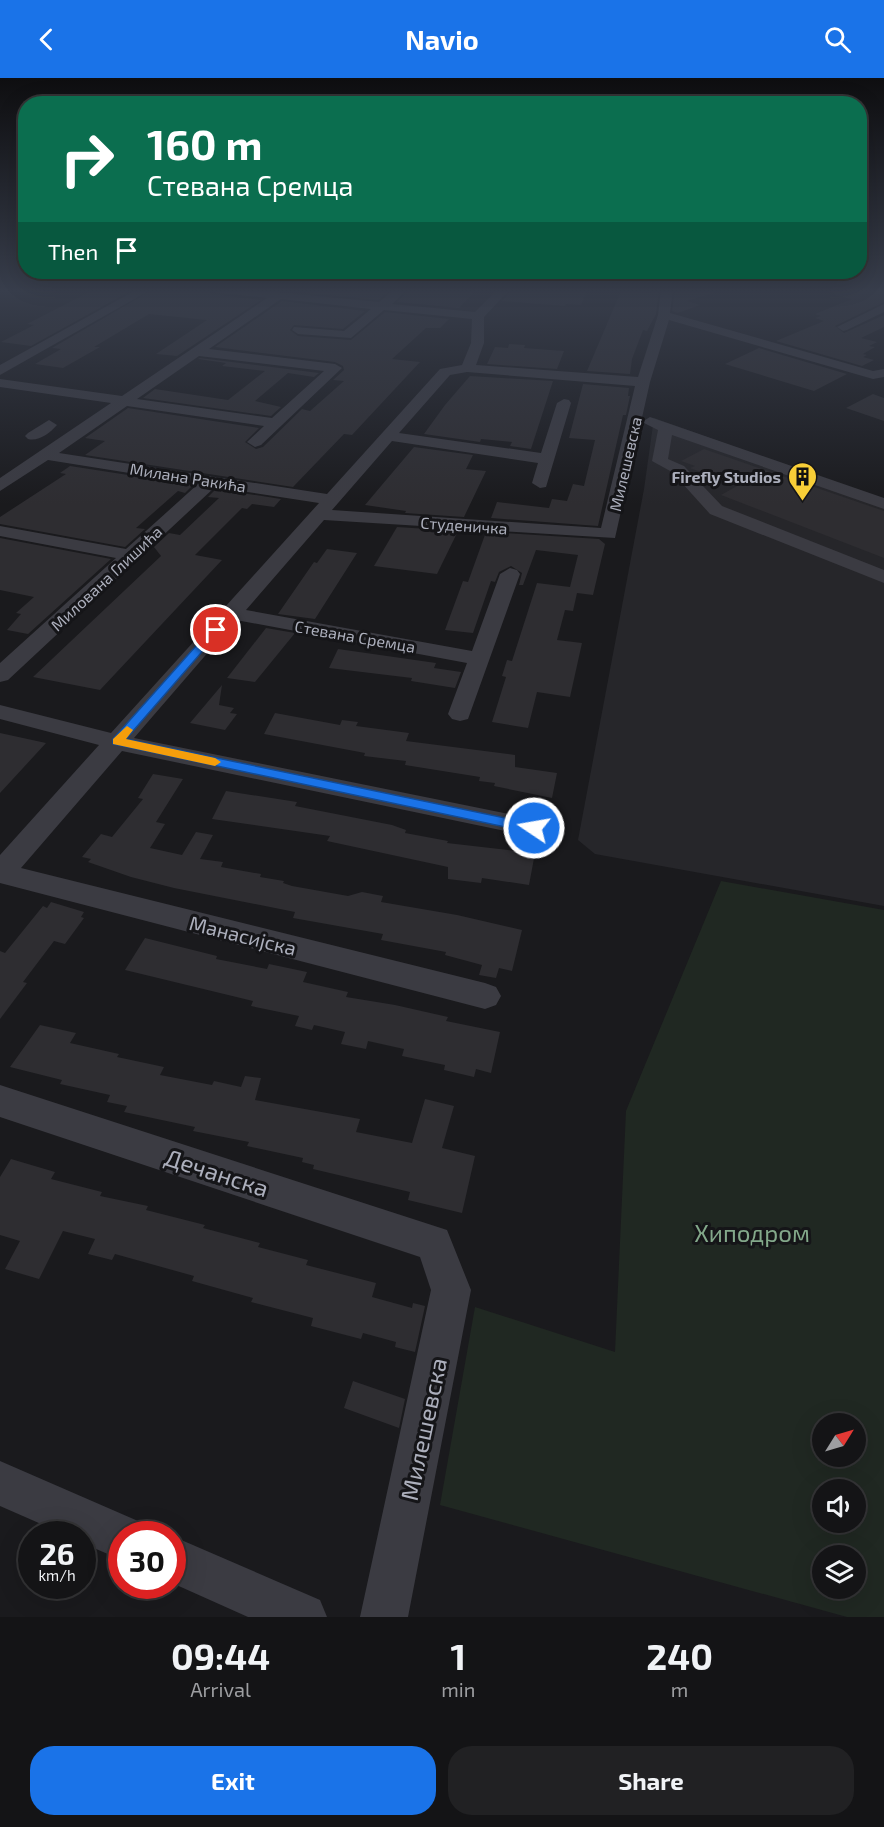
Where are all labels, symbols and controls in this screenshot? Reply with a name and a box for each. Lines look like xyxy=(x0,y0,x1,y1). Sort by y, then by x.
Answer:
icon: back xyxy=(30,23,63,56)
text: Navio xyxy=(405,23,479,55)
icon: search xyxy=(821,23,854,56)
text: 160 m xyxy=(147,118,263,168)
icon: right xyxy=(48,120,126,198)
text: Стевана Сремца xyxy=(147,169,353,201)
icon: arrive xyxy=(110,234,143,267)
text: Then xyxy=(48,238,98,264)
street label: Милешевска xyxy=(605,415,645,513)
street label: Милана Ракића xyxy=(129,458,247,496)
building icon: Firefly Studios xyxy=(786,460,818,502)
place label: Firefly Studios xyxy=(671,467,781,487)
street label: Студеничка xyxy=(420,512,508,539)
street label: Милована Глишића xyxy=(47,522,165,634)
pin xyxy=(190,604,241,655)
icon: arrive xyxy=(199,613,232,646)
street label: Стевана Сремца xyxy=(293,616,417,656)
position arrow xyxy=(502,796,566,860)
street label: Манасијска xyxy=(187,910,299,960)
street label: Дечанска xyxy=(161,1142,273,1202)
park label: Хиподром xyxy=(694,1218,810,1247)
street label: Милешевска xyxy=(394,1355,452,1503)
north arrow xyxy=(812,1413,866,1467)
map controls xyxy=(812,1413,866,1599)
button: sound xyxy=(812,1479,866,1533)
speed limit sign: 30 xyxy=(108,1521,186,1599)
text: 26 xyxy=(39,1535,75,1571)
button: layers xyxy=(812,1545,866,1599)
text: km/h xyxy=(38,1566,76,1584)
text: 09:44 xyxy=(171,1634,270,1677)
text: 1 xyxy=(450,1634,466,1677)
text: 240 xyxy=(646,1634,713,1677)
text: Arrival xyxy=(190,1677,251,1701)
text: min xyxy=(441,1677,475,1701)
text: m xyxy=(671,1677,688,1701)
button: Exit xyxy=(30,1746,436,1815)
button: Share xyxy=(448,1746,854,1815)

